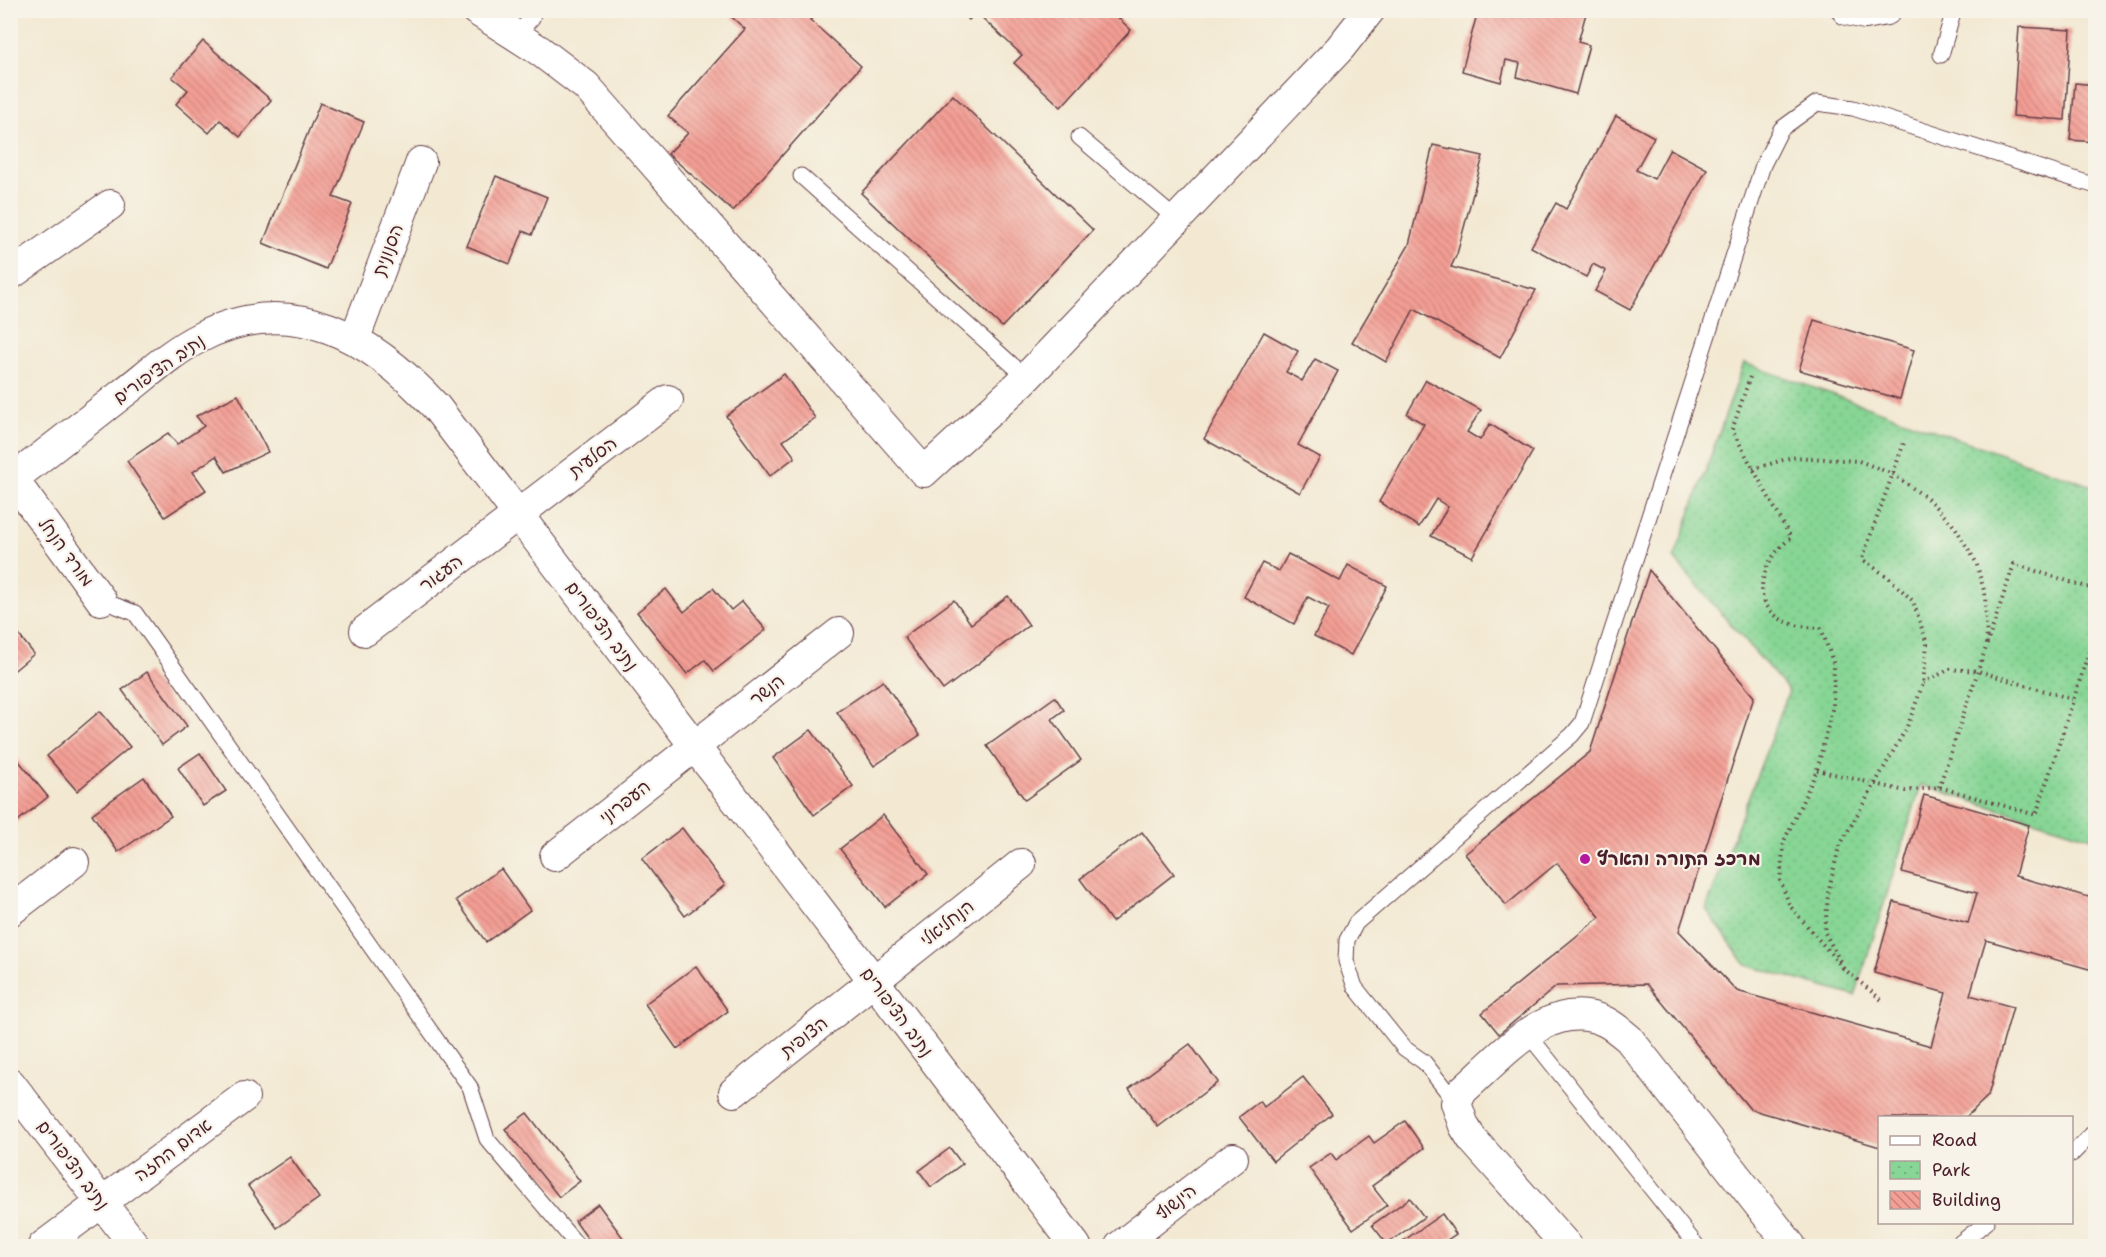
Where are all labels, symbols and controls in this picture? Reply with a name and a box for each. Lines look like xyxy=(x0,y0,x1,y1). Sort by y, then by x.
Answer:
street label: הסנונית xyxy=(367,220,409,280)
street label: נתיב הציפורים xyxy=(109,329,209,409)
street label: הסלעית xyxy=(563,431,622,484)
street label: מורד הנחל xyxy=(33,513,99,591)
street label: העגור xyxy=(414,549,468,597)
street label: נתיב הציפורים xyxy=(560,576,644,676)
street label: הנשר xyxy=(745,669,789,711)
street label: העפרוני xyxy=(595,775,655,829)
place label: מרכז התורה והארץ xyxy=(1597,847,1761,871)
marker: מרכז התורה והארץ xyxy=(1578,852,1592,866)
street label: הנחליאלי xyxy=(915,894,979,952)
street label: נתיב הציפורים xyxy=(855,962,939,1062)
street label: הצופית xyxy=(775,1011,833,1064)
street label: אדום החזה xyxy=(129,1113,217,1187)
street label: נתיב הציפורים xyxy=(31,1115,115,1215)
legend xyxy=(1878,1116,2073,1224)
text: Road xyxy=(1932,1128,1977,1152)
text: Park xyxy=(1932,1158,1971,1182)
street label: הינשוף xyxy=(1150,1178,1202,1226)
text: Building xyxy=(1932,1188,2001,1212)

